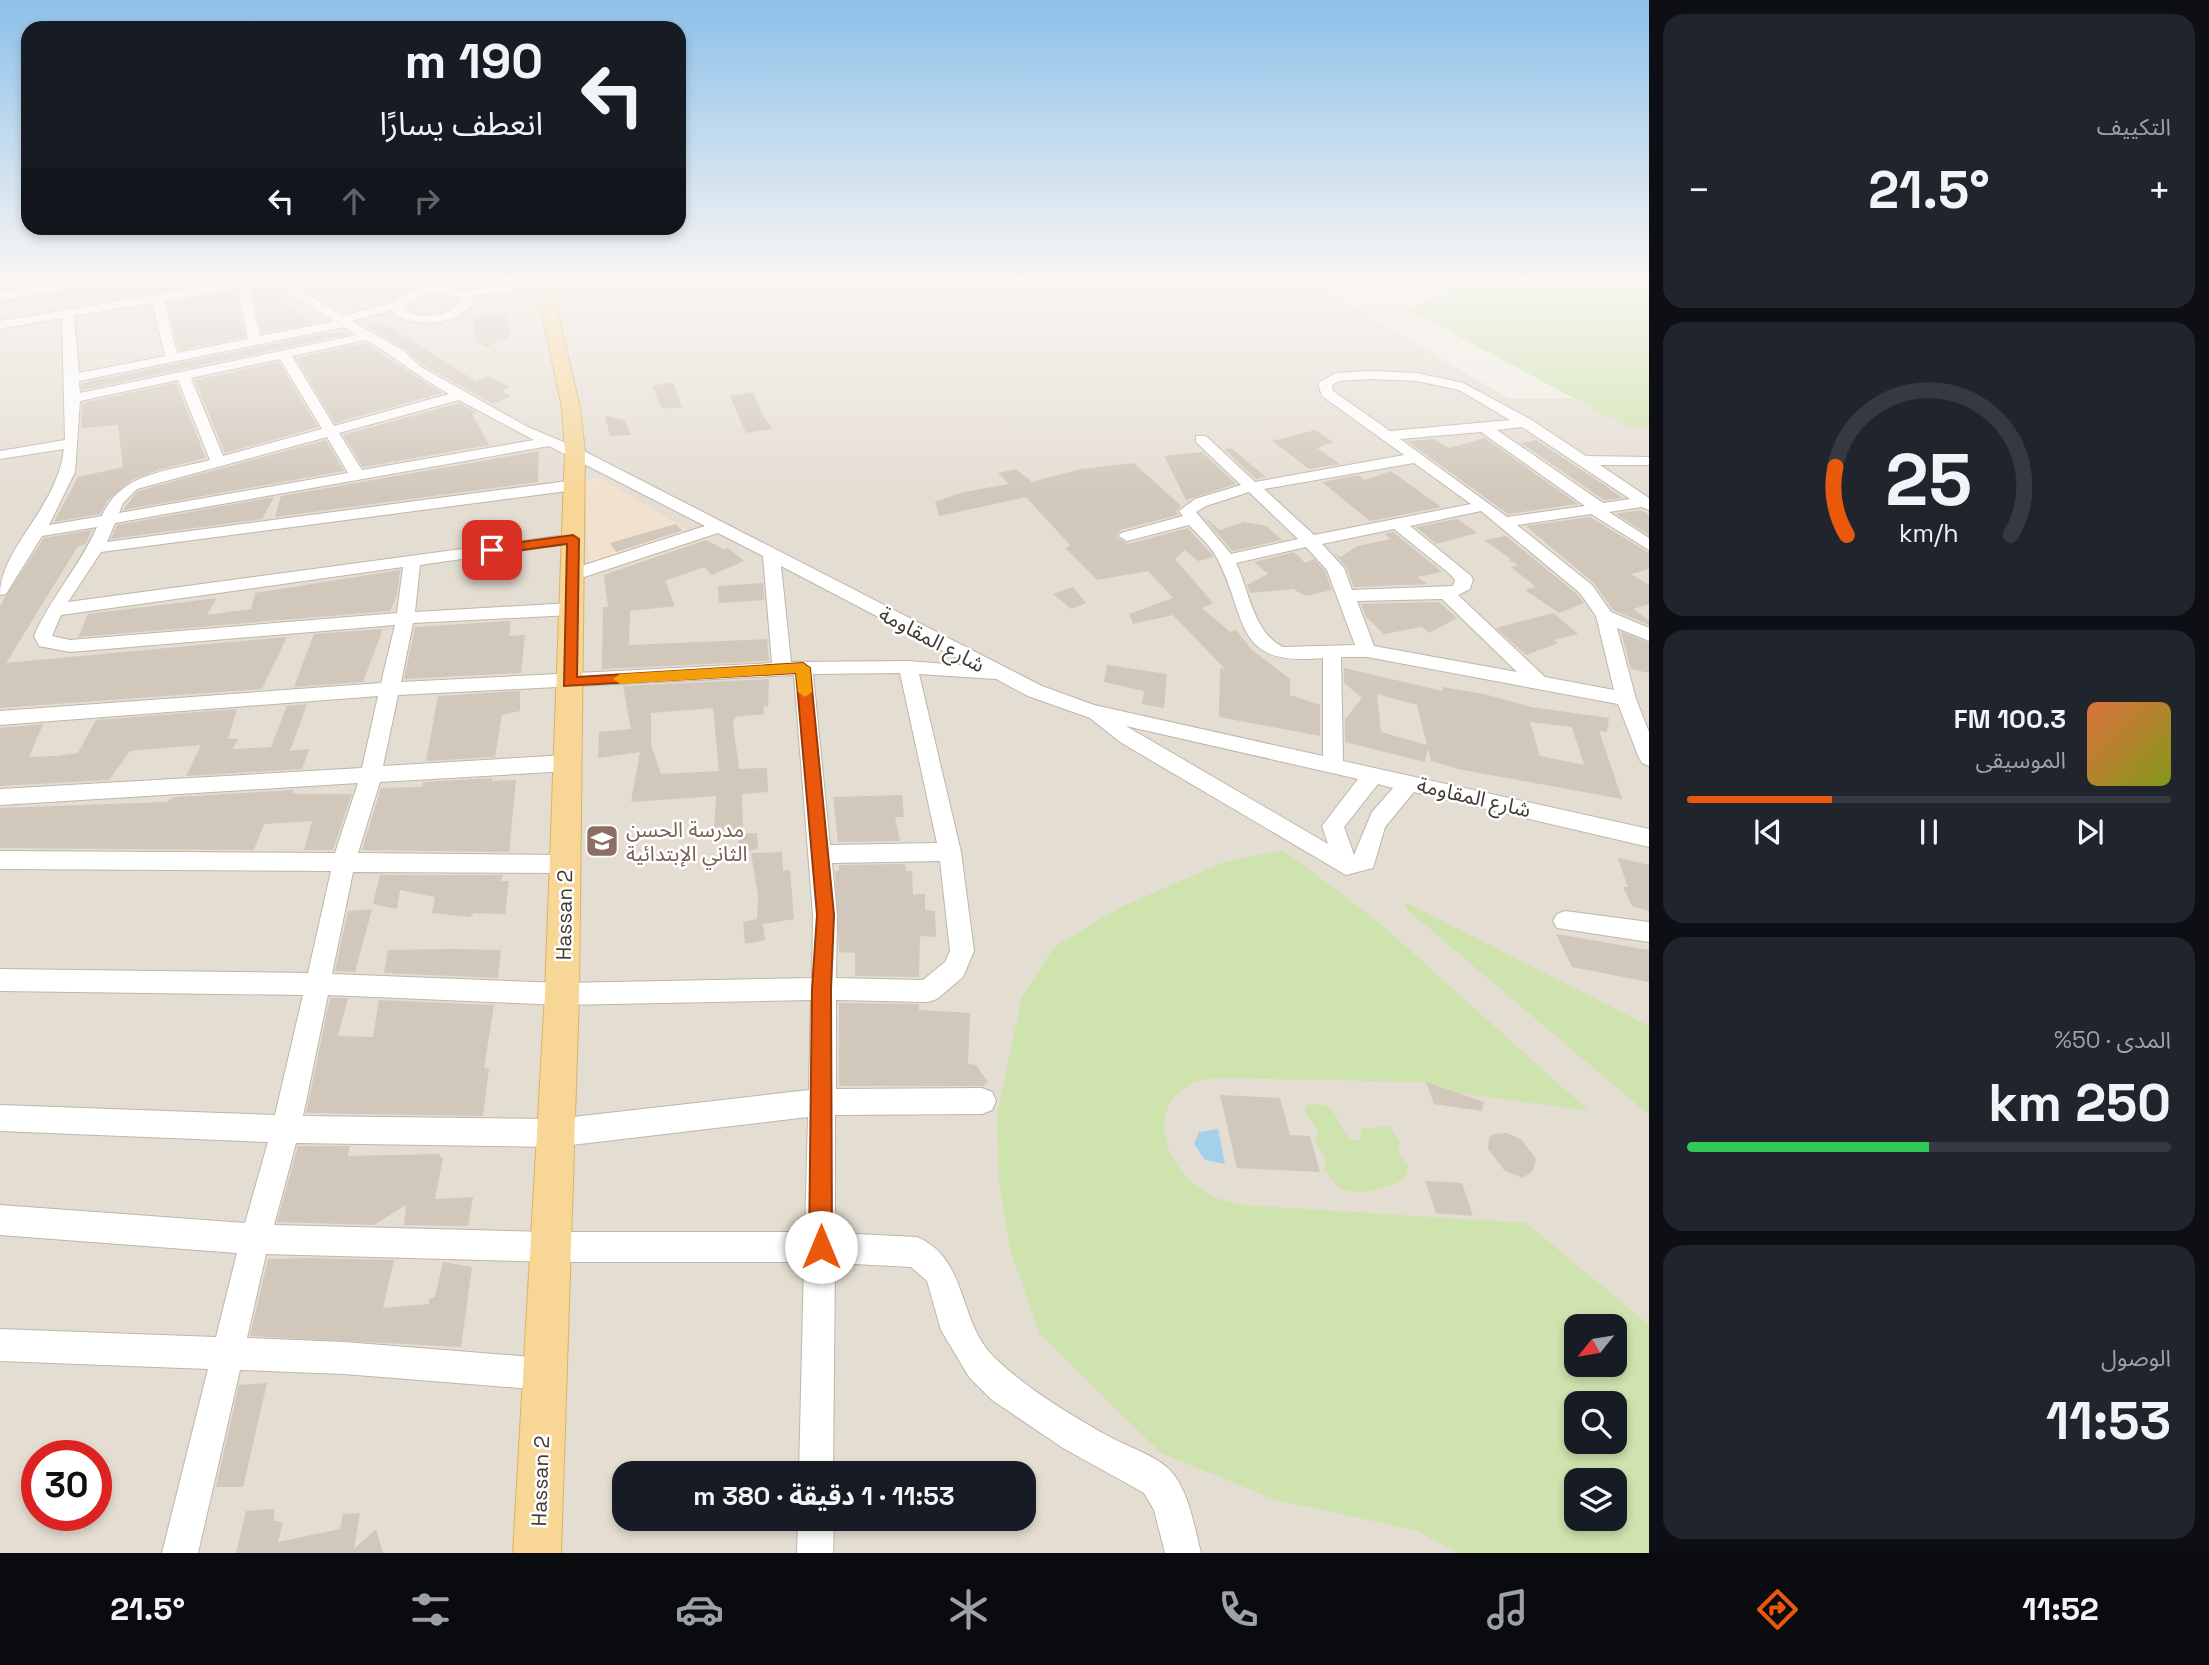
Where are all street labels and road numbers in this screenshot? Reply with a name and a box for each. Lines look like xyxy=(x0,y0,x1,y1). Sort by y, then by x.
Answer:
street label: شارع المقاومة xyxy=(873,600,990,680)
street label: شارع المقاومة xyxy=(1414,771,1534,825)
street label: Hassan 2 xyxy=(550,869,578,961)
street label: Hassan 2 xyxy=(525,1435,555,1527)

